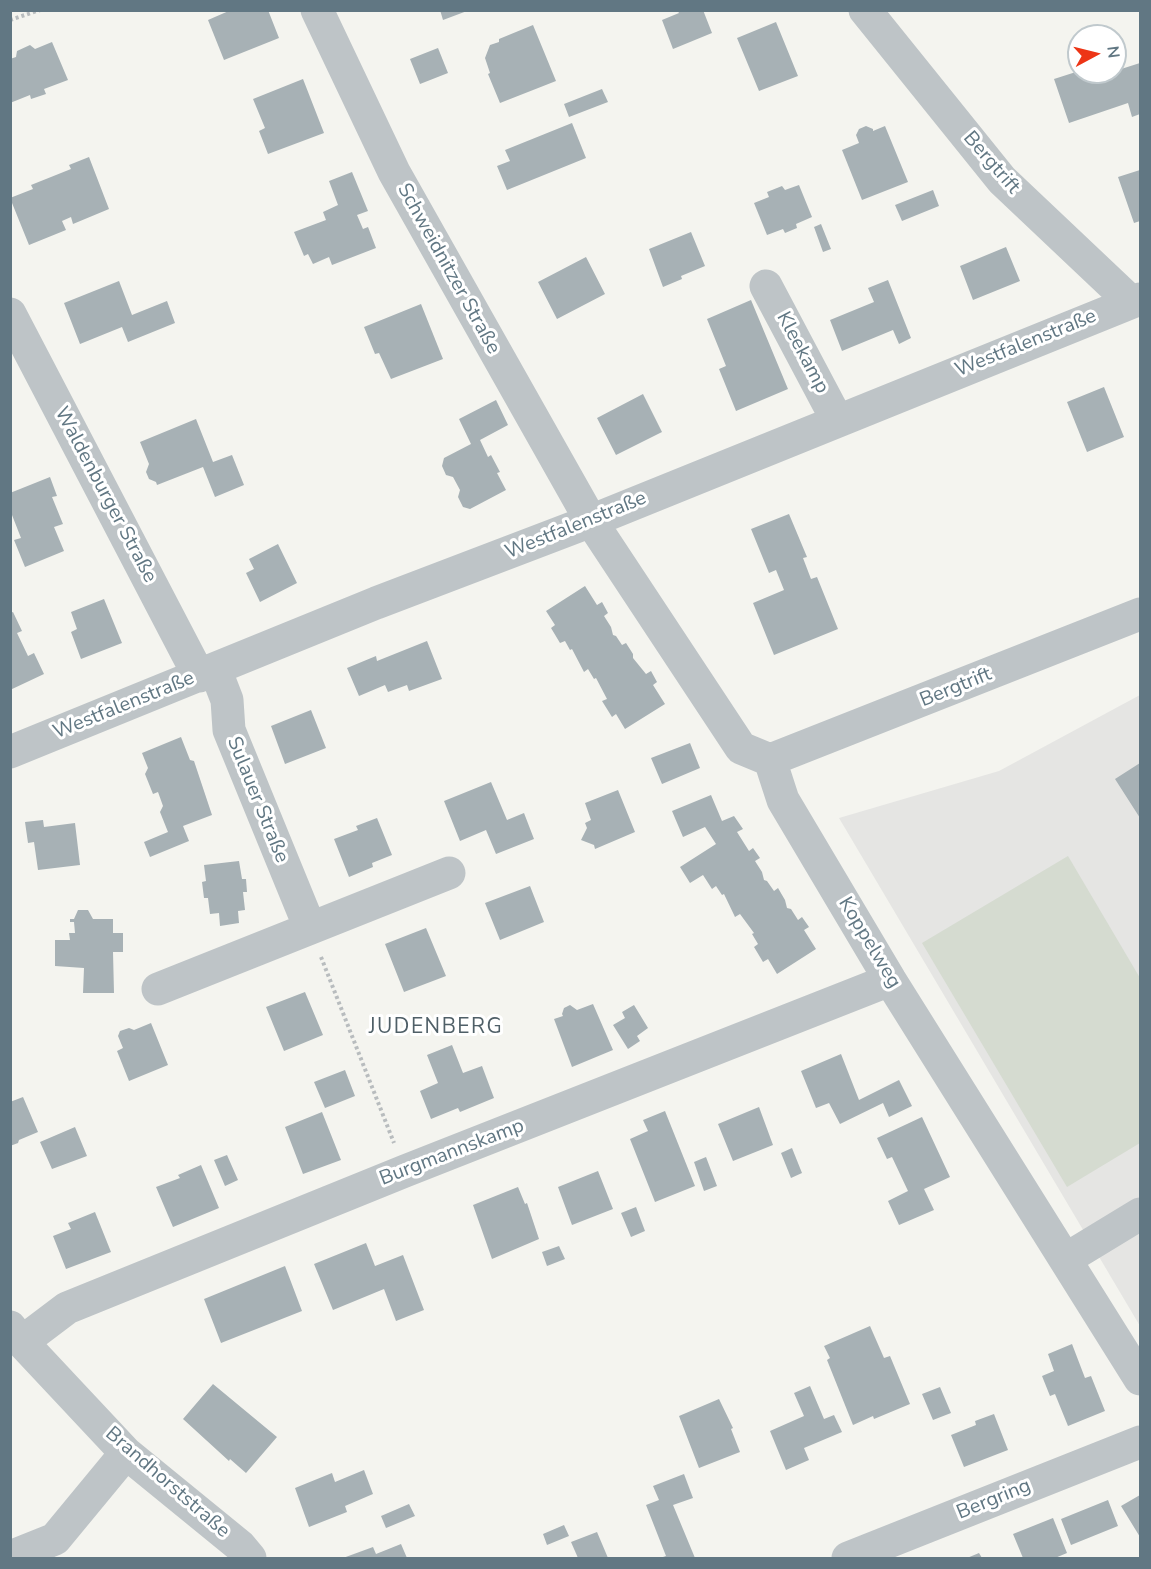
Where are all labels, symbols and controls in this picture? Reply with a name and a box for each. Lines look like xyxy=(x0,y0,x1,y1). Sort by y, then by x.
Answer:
north arrow xyxy=(1067,24,1127,84)
text: N xyxy=(1101,45,1125,59)
street label: Bergtrift xyxy=(957,127,1025,199)
street label: Schweidnitzer Straße xyxy=(391,180,505,358)
street label: Westfalenstraße xyxy=(952,305,1100,383)
street label: Kleekamp xyxy=(771,308,833,398)
street label: Waldenburger Straße xyxy=(49,403,161,587)
street label: Westfalenstraße xyxy=(502,487,650,565)
street label: Bergtrift xyxy=(917,663,995,713)
street label: Westfalenstraße xyxy=(50,667,198,745)
street label: Sulauer Straße xyxy=(221,733,293,867)
street label: Koppelweg xyxy=(832,893,906,993)
district label: JUDENBERG xyxy=(369,1015,503,1041)
street label: Burgmannskamp xyxy=(376,1114,528,1192)
street label: Brandhorststraße xyxy=(100,1422,234,1544)
street label: Bergring xyxy=(953,1474,1035,1526)

